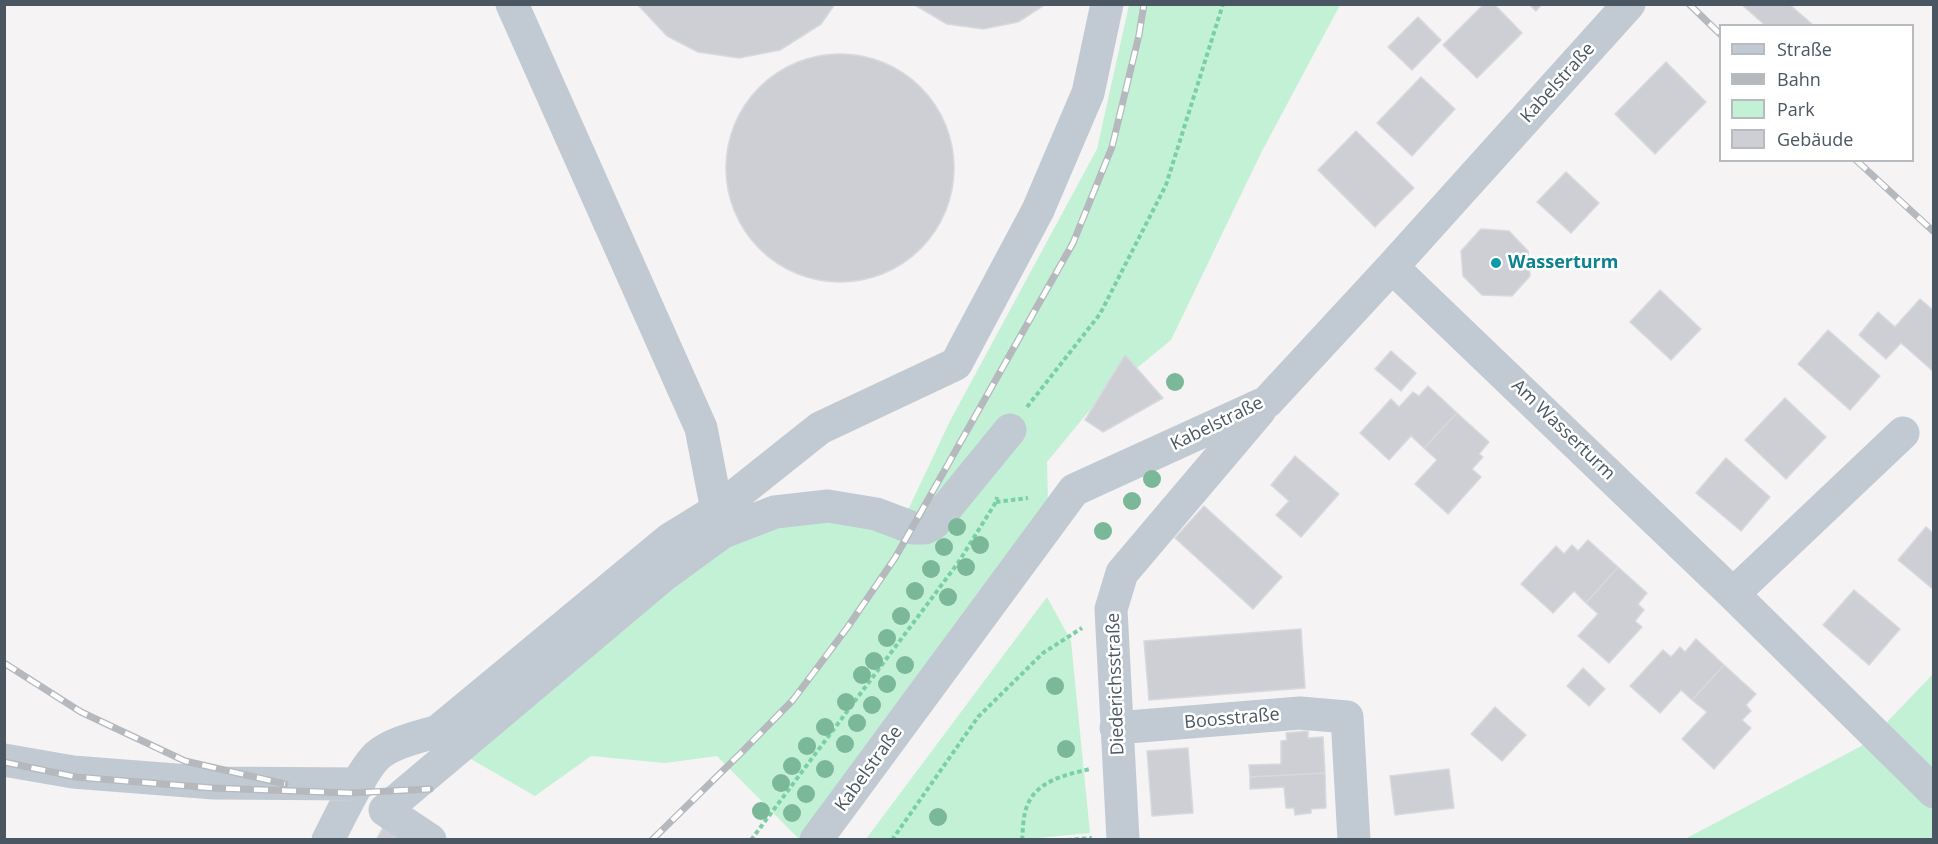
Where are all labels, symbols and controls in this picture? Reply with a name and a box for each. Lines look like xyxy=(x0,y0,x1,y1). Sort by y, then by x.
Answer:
legend xyxy=(1719,24,1914,162)
text: Straße xyxy=(1777,37,1832,61)
street label: Kabelstraße xyxy=(1516,38,1600,128)
text: Bahn xyxy=(1777,67,1821,91)
text: Park xyxy=(1777,97,1815,121)
text: Gebäude xyxy=(1777,127,1853,151)
place label: Wasserturm xyxy=(1508,252,1618,274)
marker: Wasserturm xyxy=(1489,256,1503,270)
street label: Am Wasserturm xyxy=(1507,375,1619,485)
street label: Kabelstraße xyxy=(1167,392,1267,456)
street label: Diederichsstraße xyxy=(1103,612,1129,756)
street label: Boosstraße xyxy=(1183,704,1281,734)
street label: Kabelstraße xyxy=(831,722,907,816)

